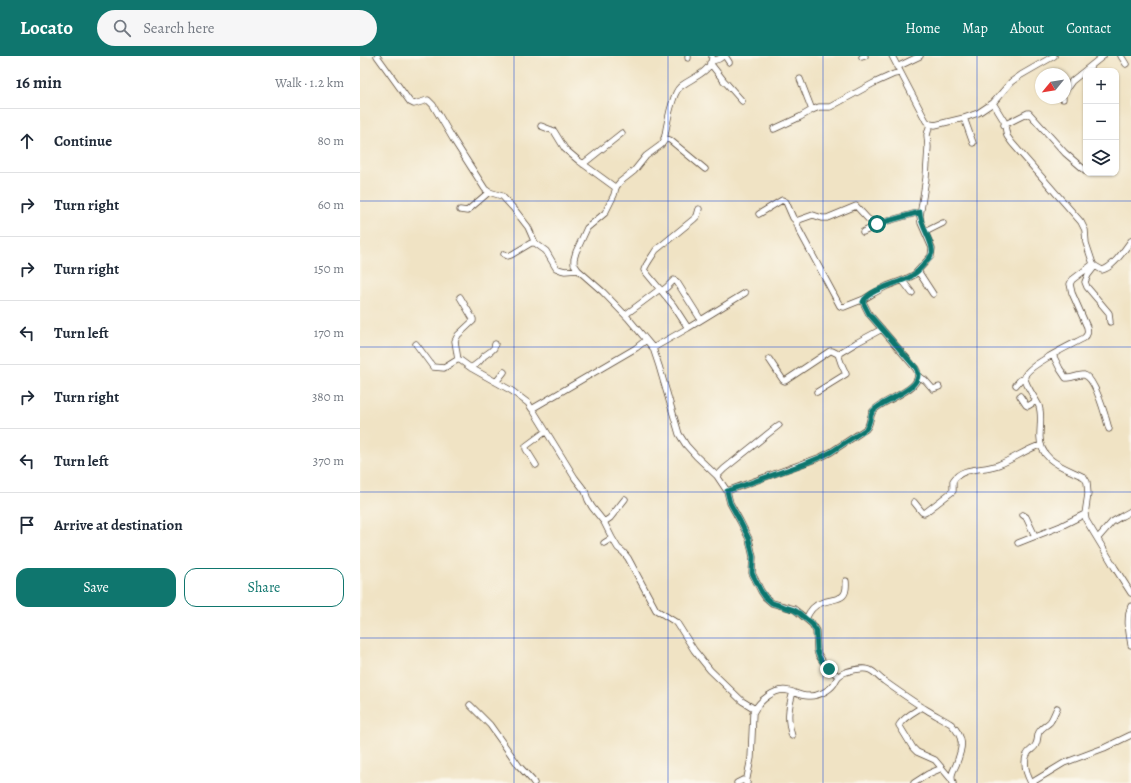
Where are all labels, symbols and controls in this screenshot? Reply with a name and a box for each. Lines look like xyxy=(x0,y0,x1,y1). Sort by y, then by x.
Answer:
search box xyxy=(97,10,377,46)
text: Locato xyxy=(20,15,73,41)
icon: search xyxy=(111,17,133,39)
text: Search here xyxy=(143,18,215,38)
text: Home xyxy=(905,19,940,38)
text: Map xyxy=(962,19,988,38)
text: About xyxy=(1010,19,1044,38)
text: Contact xyxy=(1066,19,1111,38)
north arrow xyxy=(1035,68,1071,104)
map controls xyxy=(1083,68,1119,176)
button: + xyxy=(1083,68,1119,104)
text: 16 min xyxy=(16,71,62,94)
text: Walk · 1.2 km xyxy=(275,74,344,91)
button: − xyxy=(1083,104,1119,140)
icon: ahead xyxy=(16,130,38,152)
text: Continue xyxy=(54,131,112,151)
text: 80 m xyxy=(317,132,344,149)
button: layers xyxy=(1083,140,1119,176)
icon: right xyxy=(16,194,38,216)
text: Turn right xyxy=(54,195,119,215)
text: 60 m xyxy=(318,196,344,213)
route start xyxy=(868,215,886,233)
icon: right xyxy=(16,258,38,280)
text: Turn right xyxy=(54,259,119,279)
text: 150 m xyxy=(314,260,344,277)
icon: left xyxy=(16,322,38,344)
text: Turn left xyxy=(54,323,109,343)
text: 170 m xyxy=(314,324,344,341)
icon: right xyxy=(16,386,38,408)
text: Turn right xyxy=(54,387,119,407)
text: 380 m xyxy=(312,388,344,405)
icon: left xyxy=(16,450,38,472)
text: Turn left xyxy=(54,451,109,471)
text: 370 m xyxy=(313,452,344,469)
icon: arrive xyxy=(16,514,38,536)
text: Arrive at destination xyxy=(54,515,183,535)
button: Save xyxy=(16,568,176,607)
button: Share xyxy=(184,568,344,607)
route end xyxy=(820,660,838,678)

